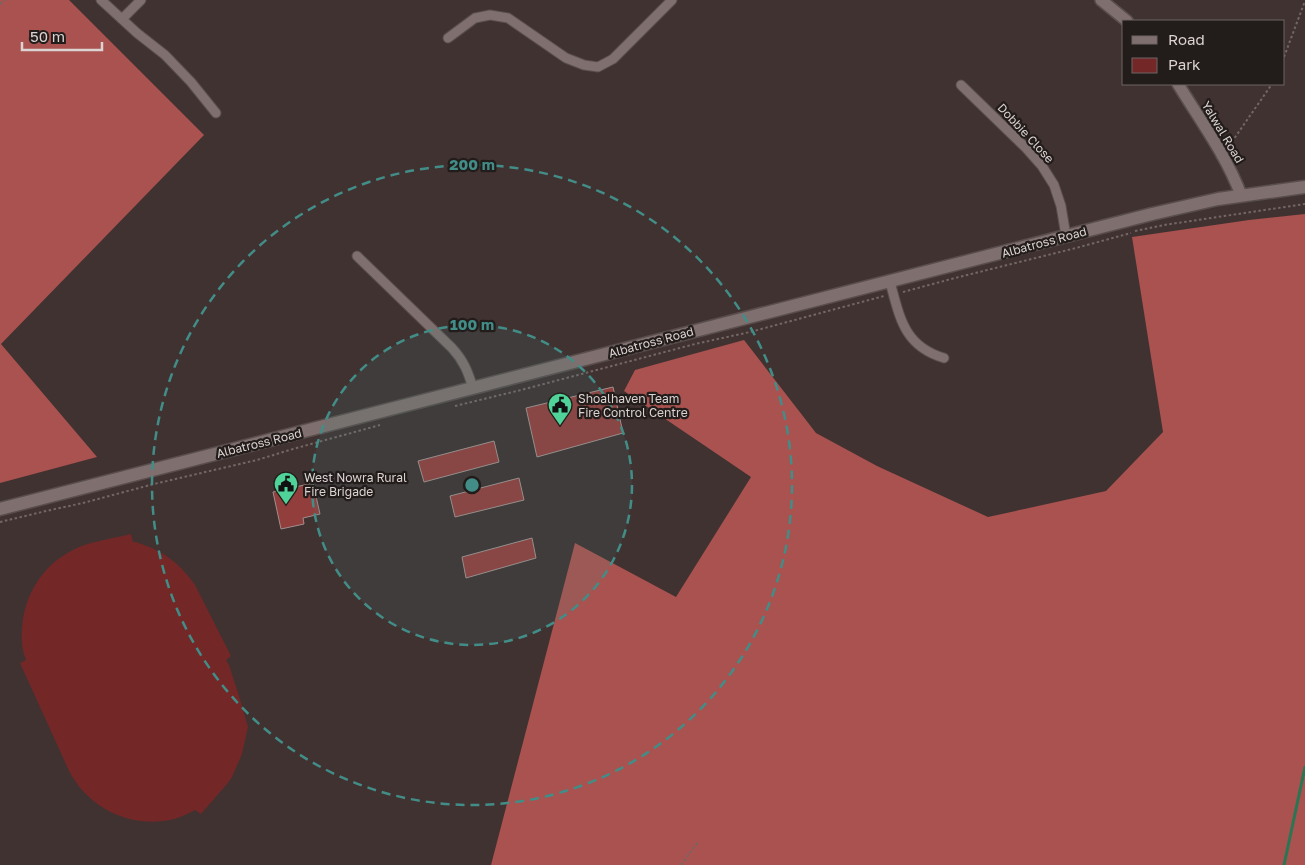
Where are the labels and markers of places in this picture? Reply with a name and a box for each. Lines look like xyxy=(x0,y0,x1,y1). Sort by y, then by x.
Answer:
place label: Shoalhaven Team Fire Control Centre xyxy=(578,391,688,420)
public building icon: Shoalhaven Team Fire Control Centre xyxy=(547,392,573,426)
place label: West Nowra Rural Fire Brigade xyxy=(304,470,407,499)
public building icon: West Nowra Rural Fire Brigade xyxy=(273,471,299,505)
centre of rings xyxy=(463,476,481,494)

